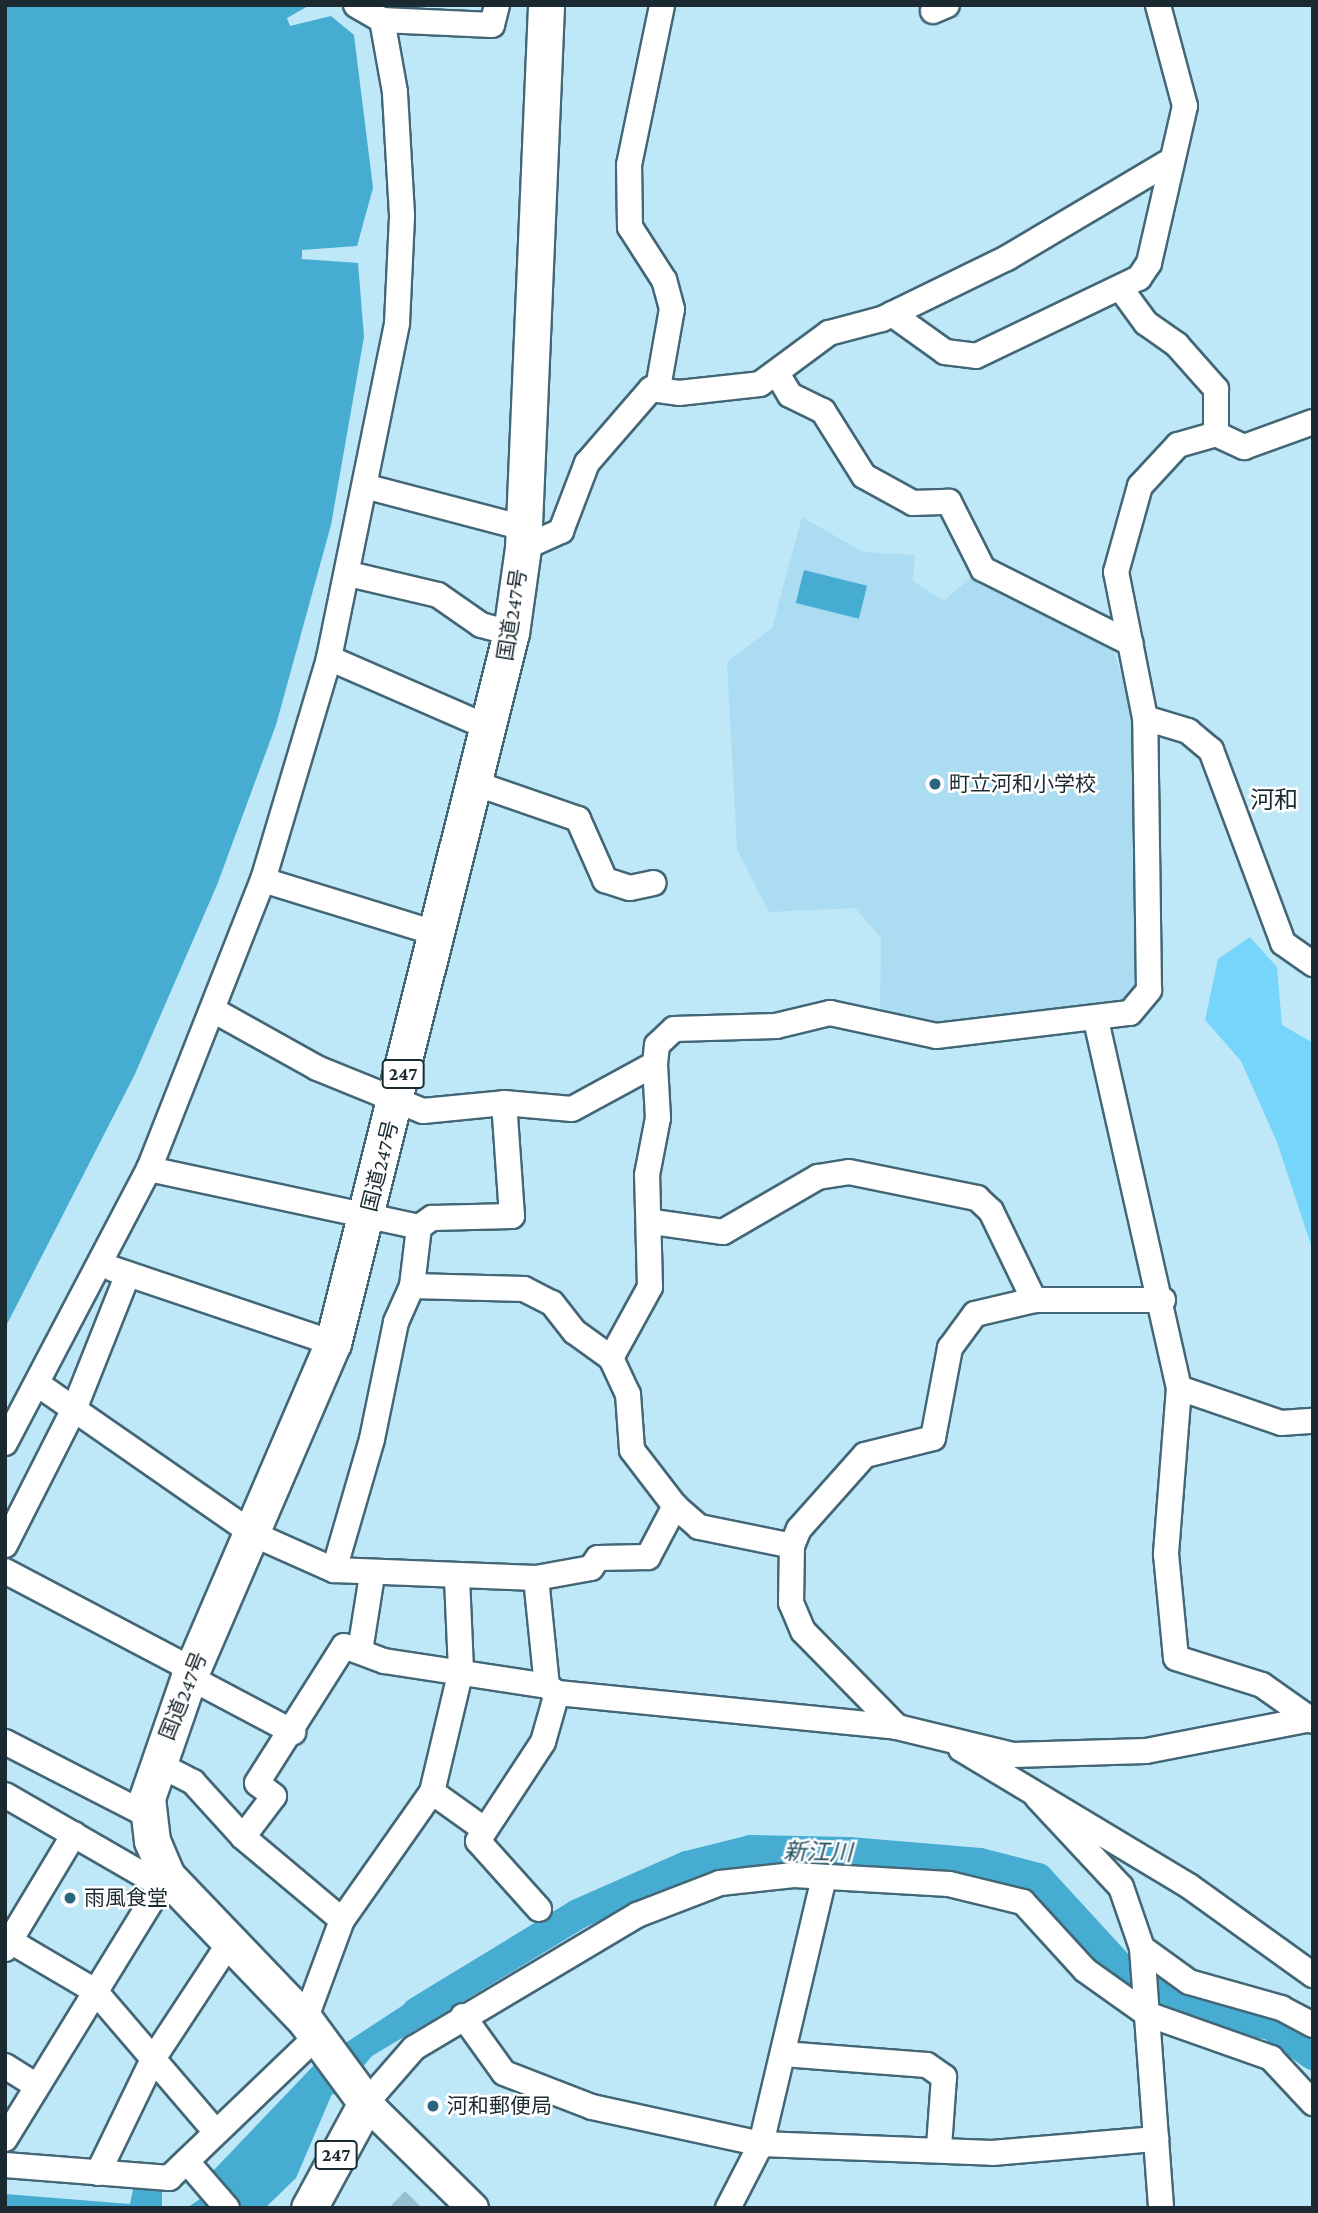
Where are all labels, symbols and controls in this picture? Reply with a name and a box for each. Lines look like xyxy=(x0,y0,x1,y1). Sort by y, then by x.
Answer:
street label: 国道247号 xyxy=(492,567,532,663)
place label: 町立河和小学校 xyxy=(949,771,1096,797)
marker: 町立河和小学校 xyxy=(927,776,943,792)
district label: 河和 xyxy=(1250,786,1298,814)
road number: 247 xyxy=(380,1058,426,1090)
street label: 国道247号 xyxy=(357,1118,403,1214)
street label: 国道247号 xyxy=(154,1648,212,1744)
water label: 新江川 xyxy=(783,1838,853,1866)
place label: 雨風食堂 xyxy=(84,1885,168,1911)
marker: 雨風食堂 xyxy=(62,1890,78,1906)
place label: 河和郵便局 xyxy=(447,2093,552,2119)
marker: 河和郵便局 xyxy=(425,2098,441,2114)
road number: 247 xyxy=(313,2140,359,2170)

